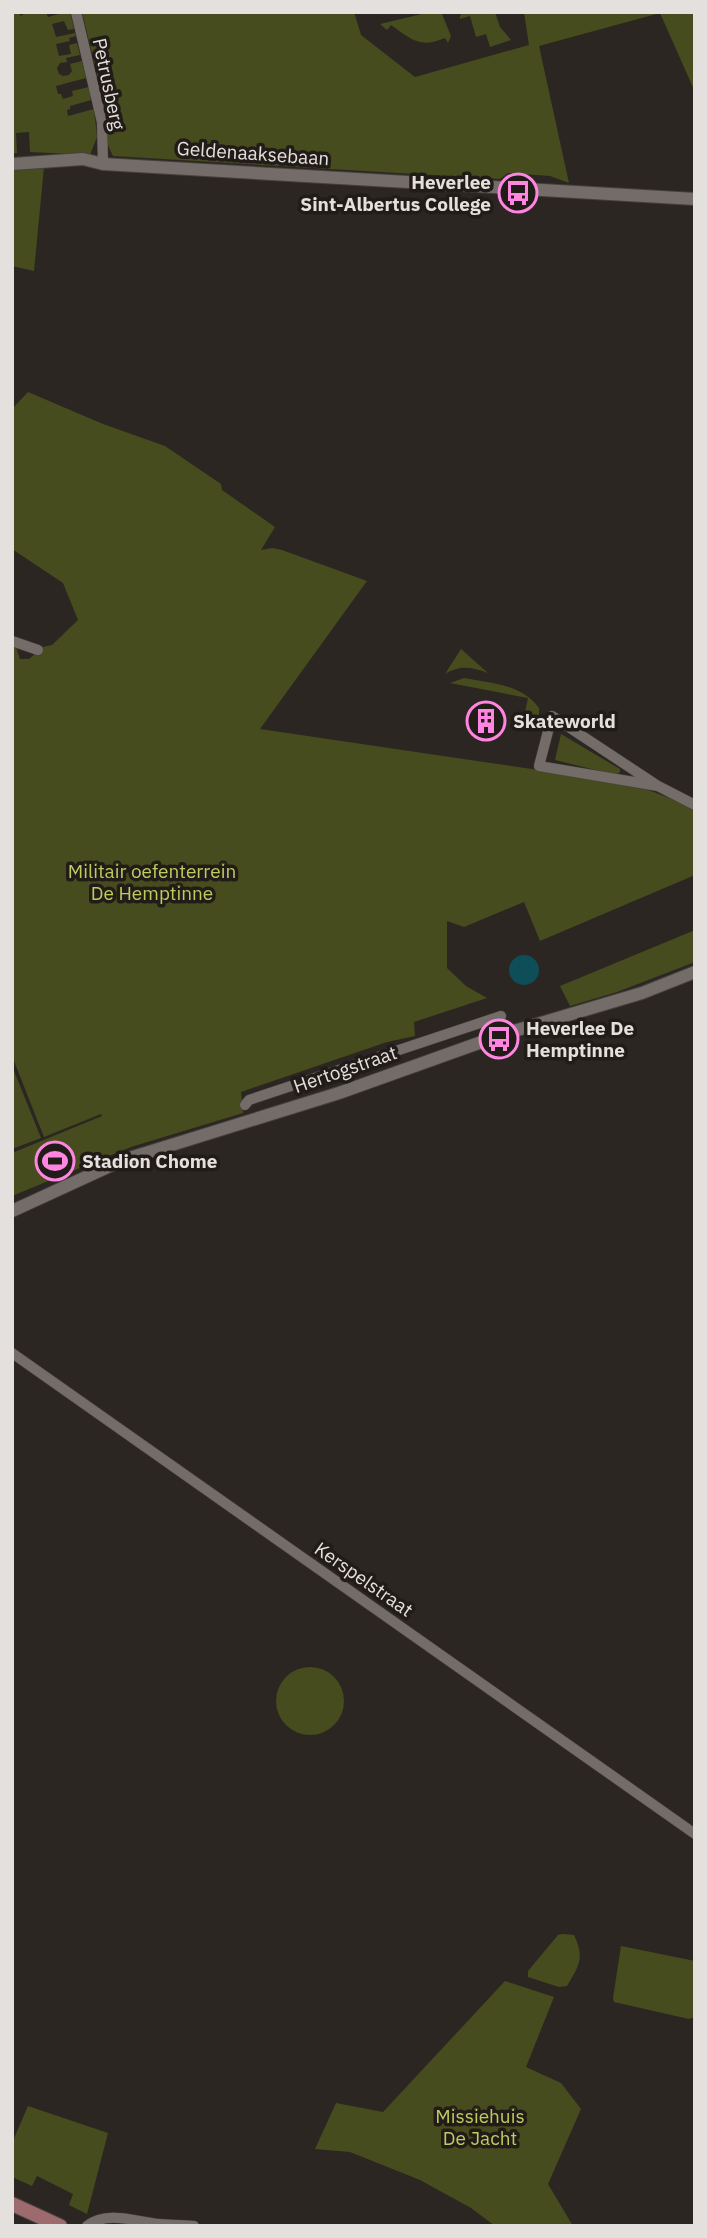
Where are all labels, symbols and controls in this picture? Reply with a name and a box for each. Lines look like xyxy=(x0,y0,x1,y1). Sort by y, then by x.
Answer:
street label: Petrusberg xyxy=(88,36,130,132)
street label: Geldenaaksebaan xyxy=(176,136,330,170)
place label: Heverlee Sint-Albertus College xyxy=(300,170,491,216)
bus stop icon: Heverlee Sint-Albertus College xyxy=(497,172,539,214)
building icon: Skateworld xyxy=(465,700,507,742)
place label: Skateworld xyxy=(513,709,616,733)
park label: Militair oefenterrein De Hemptinne xyxy=(68,859,236,905)
place label: Heverlee De Hemptinne xyxy=(526,1016,634,1062)
bus stop icon: Heverlee De Hemptinne xyxy=(478,1018,520,1060)
street label: Hertogstraat xyxy=(290,1040,400,1098)
sports icon: Stadion Chome xyxy=(34,1140,76,1182)
place label: Stadion Chome xyxy=(82,1149,217,1173)
street label: Kerspelstraat xyxy=(310,1536,418,1622)
park label: Missiehuis De Jacht xyxy=(435,2104,525,2150)

